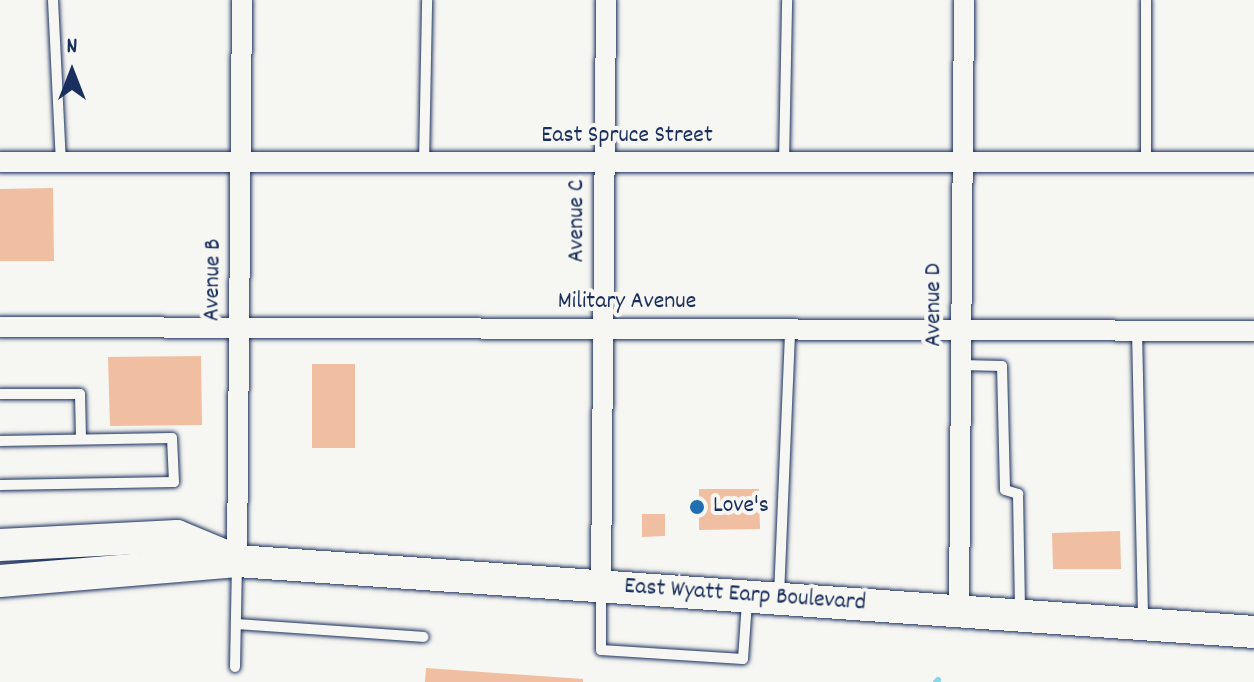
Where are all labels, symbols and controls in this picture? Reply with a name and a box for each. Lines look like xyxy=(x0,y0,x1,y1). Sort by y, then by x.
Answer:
north arrow xyxy=(32,32,112,112)
text: N xyxy=(67,32,77,63)
street label: East Spruce Street xyxy=(541,123,713,151)
street label: Avenue C xyxy=(564,179,592,263)
street label: Avenue B xyxy=(199,238,229,322)
street label: Avenue D xyxy=(921,263,949,347)
street label: Military Avenue xyxy=(558,289,696,317)
place label: Love's xyxy=(713,493,769,521)
marker: Love's xyxy=(688,498,706,516)
street label: East Wyatt Earp Boulevard xyxy=(623,573,867,619)

